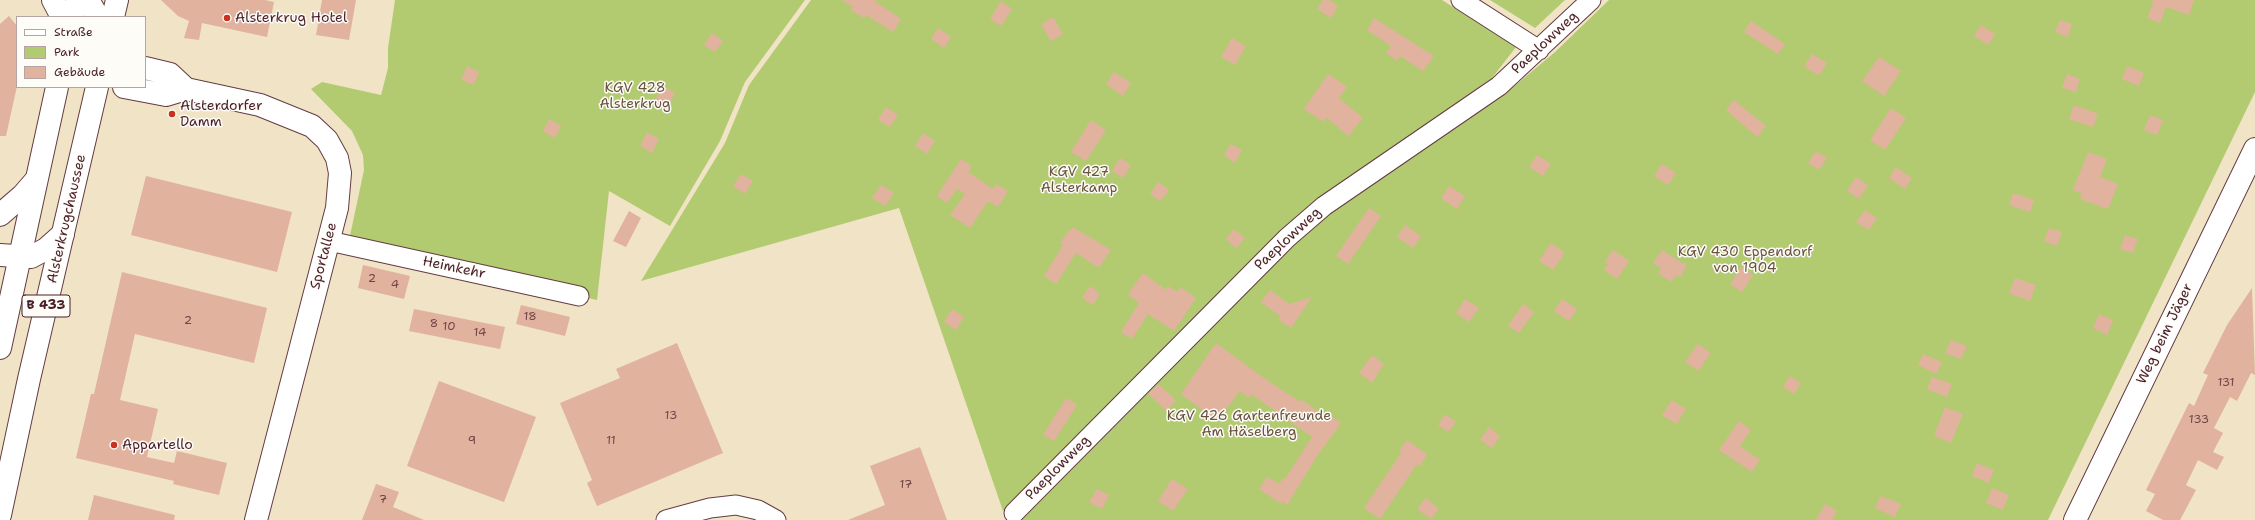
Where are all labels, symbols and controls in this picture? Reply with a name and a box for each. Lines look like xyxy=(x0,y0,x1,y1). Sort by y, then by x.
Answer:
street label: Paeplowweg xyxy=(1508,8,1582,78)
place label: Alsterkrug Hotel xyxy=(235,10,347,26)
marker: Alsterkrug Hotel xyxy=(222,13,232,23)
legend xyxy=(16,16,146,88)
text: Straße xyxy=(54,24,93,40)
text: Park xyxy=(54,44,80,60)
text: Gebäude xyxy=(54,64,105,80)
park label: KGV 428 Alsterkrug xyxy=(599,80,671,112)
place label: Alsterdorfer Damm xyxy=(180,98,263,130)
marker: Alsterdorfer Damm xyxy=(167,109,177,119)
street label: Alsterkrugchaussee xyxy=(44,153,90,285)
park label: KGV 427 Alsterkamp xyxy=(1041,164,1117,196)
street label: Paeplowweg xyxy=(1251,204,1325,274)
street label: Sportallee xyxy=(307,221,341,291)
park label: KGV 430 Eppendorf von 1904 xyxy=(1678,244,1812,276)
street label: Heimkehr xyxy=(421,253,487,283)
house number: 2 xyxy=(368,272,376,286)
house number: 4 xyxy=(391,278,399,292)
street label: Weg beim Jäger xyxy=(2133,281,2197,387)
road number: B 433 xyxy=(22,295,70,317)
house number: 18 xyxy=(523,310,537,324)
house number: 2 xyxy=(184,314,192,328)
house number: 8 xyxy=(430,317,438,331)
house number: 10 xyxy=(442,320,456,334)
house number: 14 xyxy=(474,326,486,340)
house number: 131 xyxy=(2217,376,2235,390)
park label: KGV 426 Gartenfreunde Am Häselberg xyxy=(1167,408,1331,440)
house number: 13 xyxy=(665,409,677,423)
house number: 133 xyxy=(2189,413,2209,427)
street label: Paeplowweg xyxy=(1022,432,1094,504)
house number: 9 xyxy=(468,434,476,448)
house number: 11 xyxy=(606,434,616,448)
place label: Appartello xyxy=(122,437,193,453)
marker: Appartello xyxy=(109,440,119,450)
house number: 17 xyxy=(900,478,912,492)
house number: 7 xyxy=(379,493,387,507)

